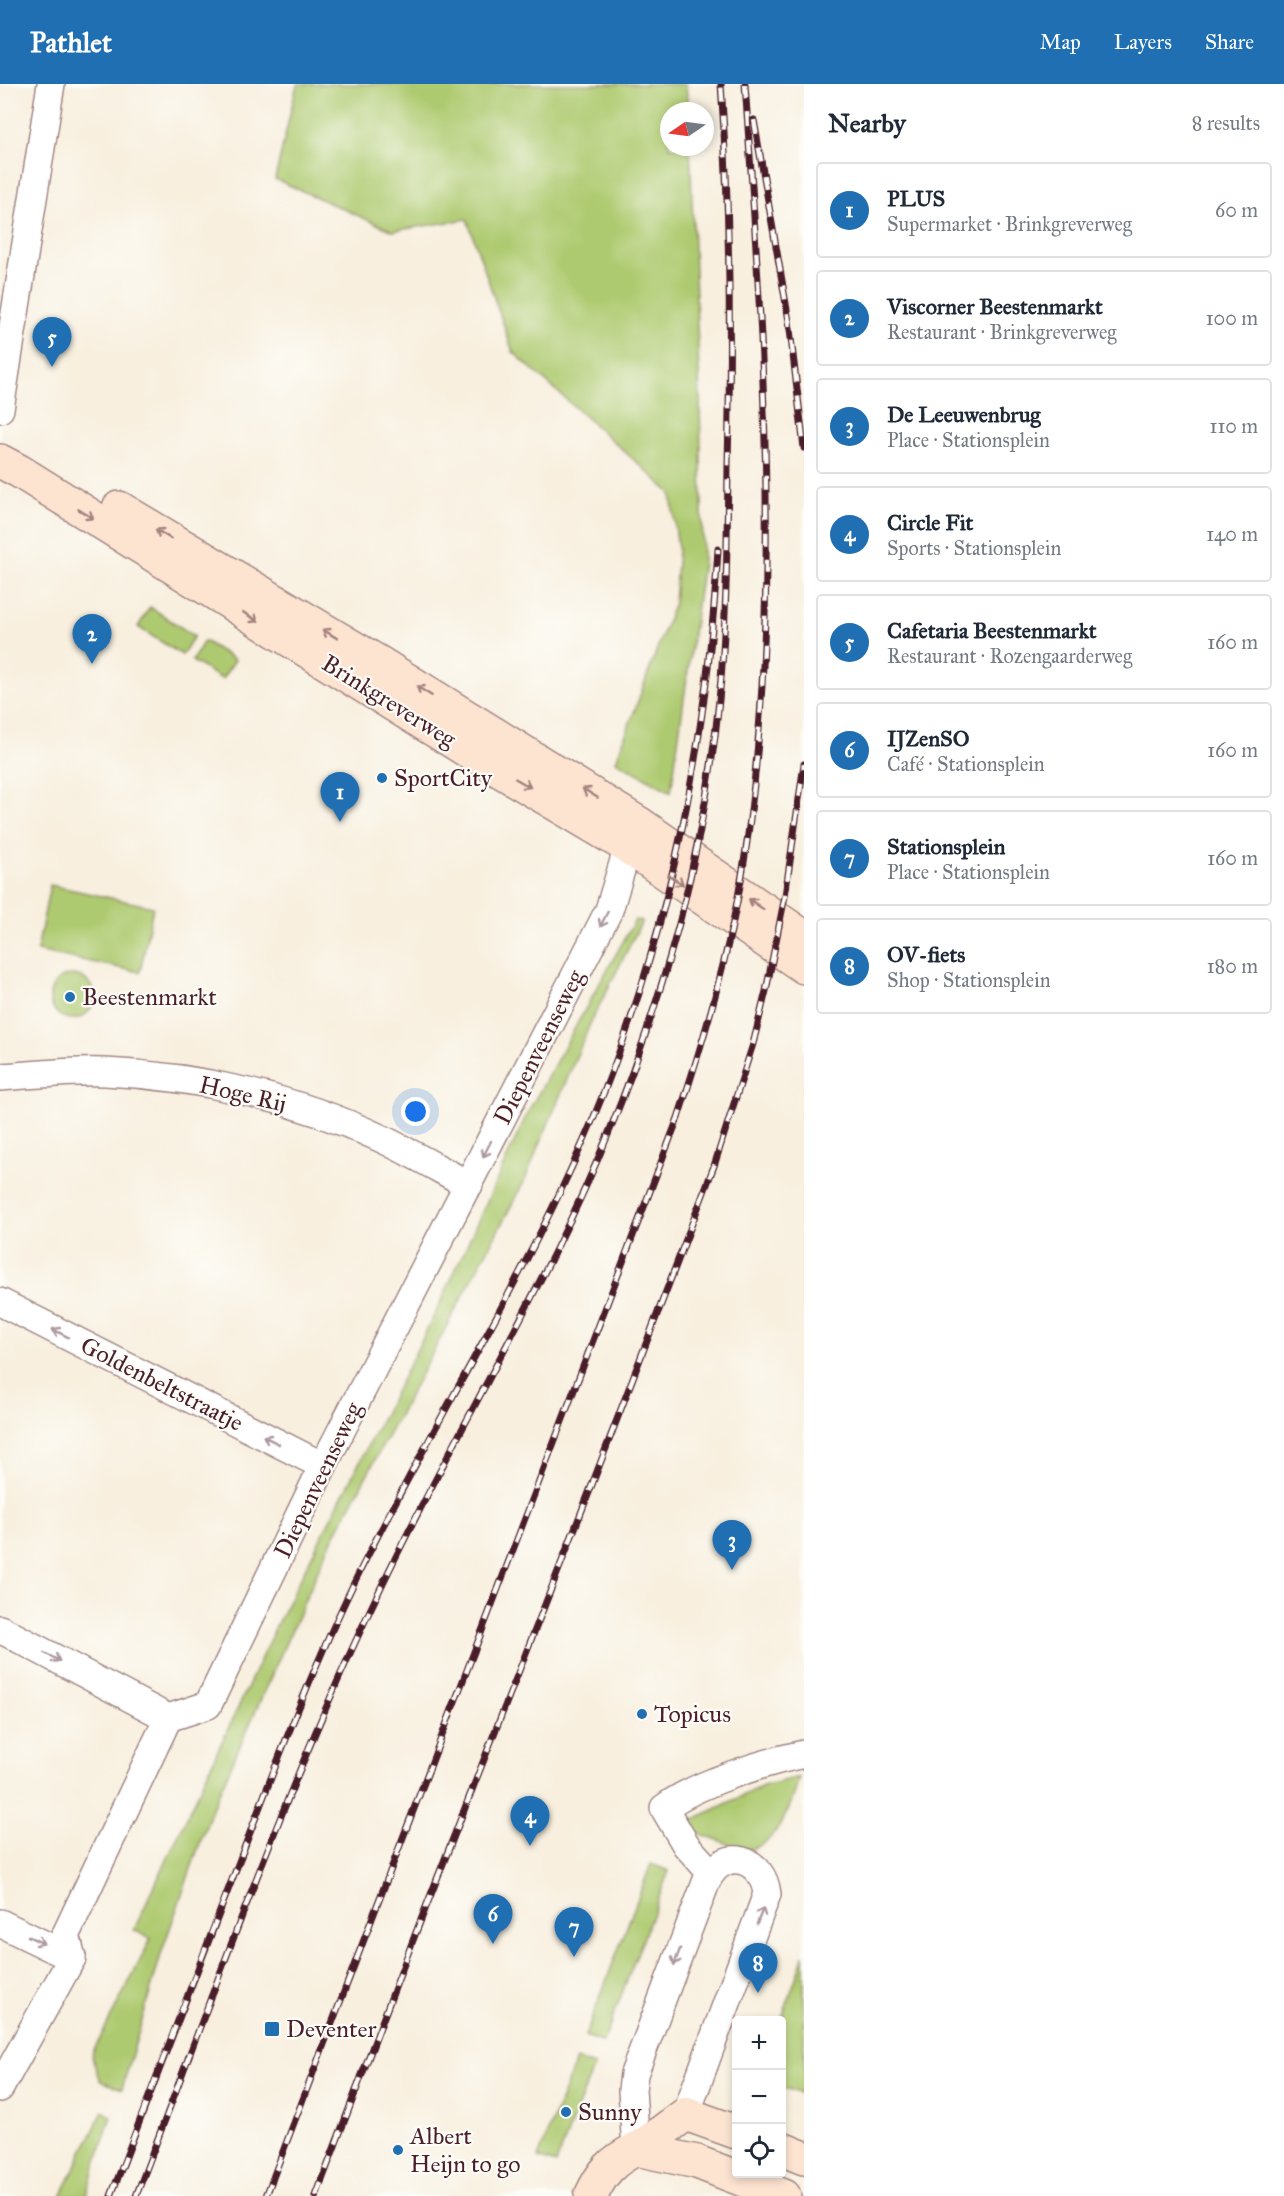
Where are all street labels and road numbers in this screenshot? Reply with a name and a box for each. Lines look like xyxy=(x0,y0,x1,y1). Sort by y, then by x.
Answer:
street label: Brinkgreverweg xyxy=(316,648,462,755)
street label: Diepenveenseweg xyxy=(487,964,591,1129)
street label: Hoge Rij xyxy=(197,1069,289,1119)
street label: Goldenbeltstraatje xyxy=(76,1330,248,1438)
street label: Diepenveenseweg xyxy=(267,1396,369,1563)

